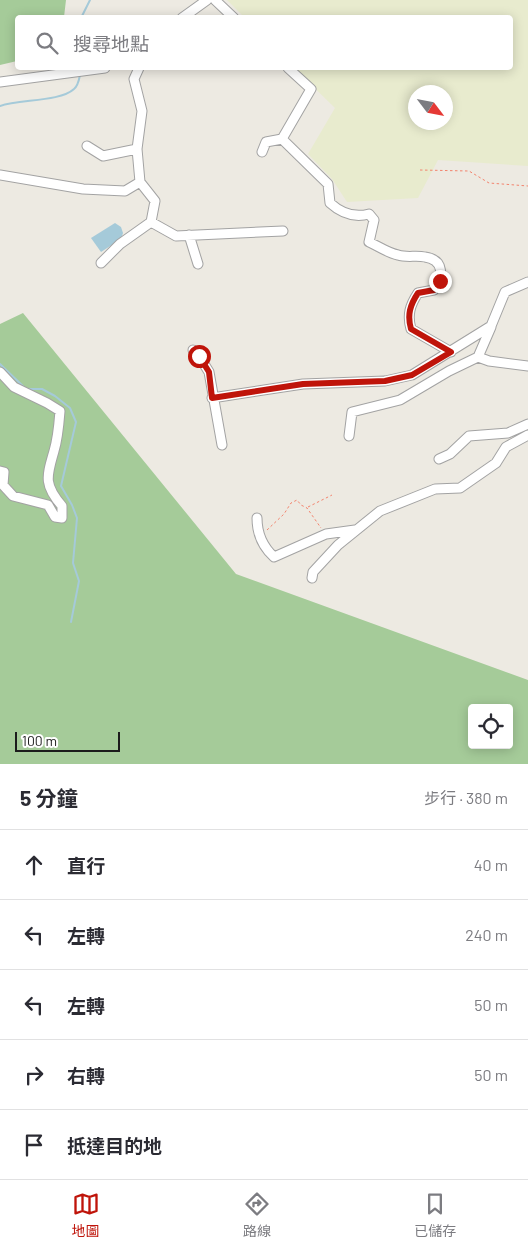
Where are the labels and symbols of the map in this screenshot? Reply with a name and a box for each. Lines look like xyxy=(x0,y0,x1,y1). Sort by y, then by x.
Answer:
north arrow xyxy=(408,85,453,130)
route end xyxy=(429,270,452,293)
route start xyxy=(188,345,211,368)
scale bar xyxy=(15,729,120,752)

